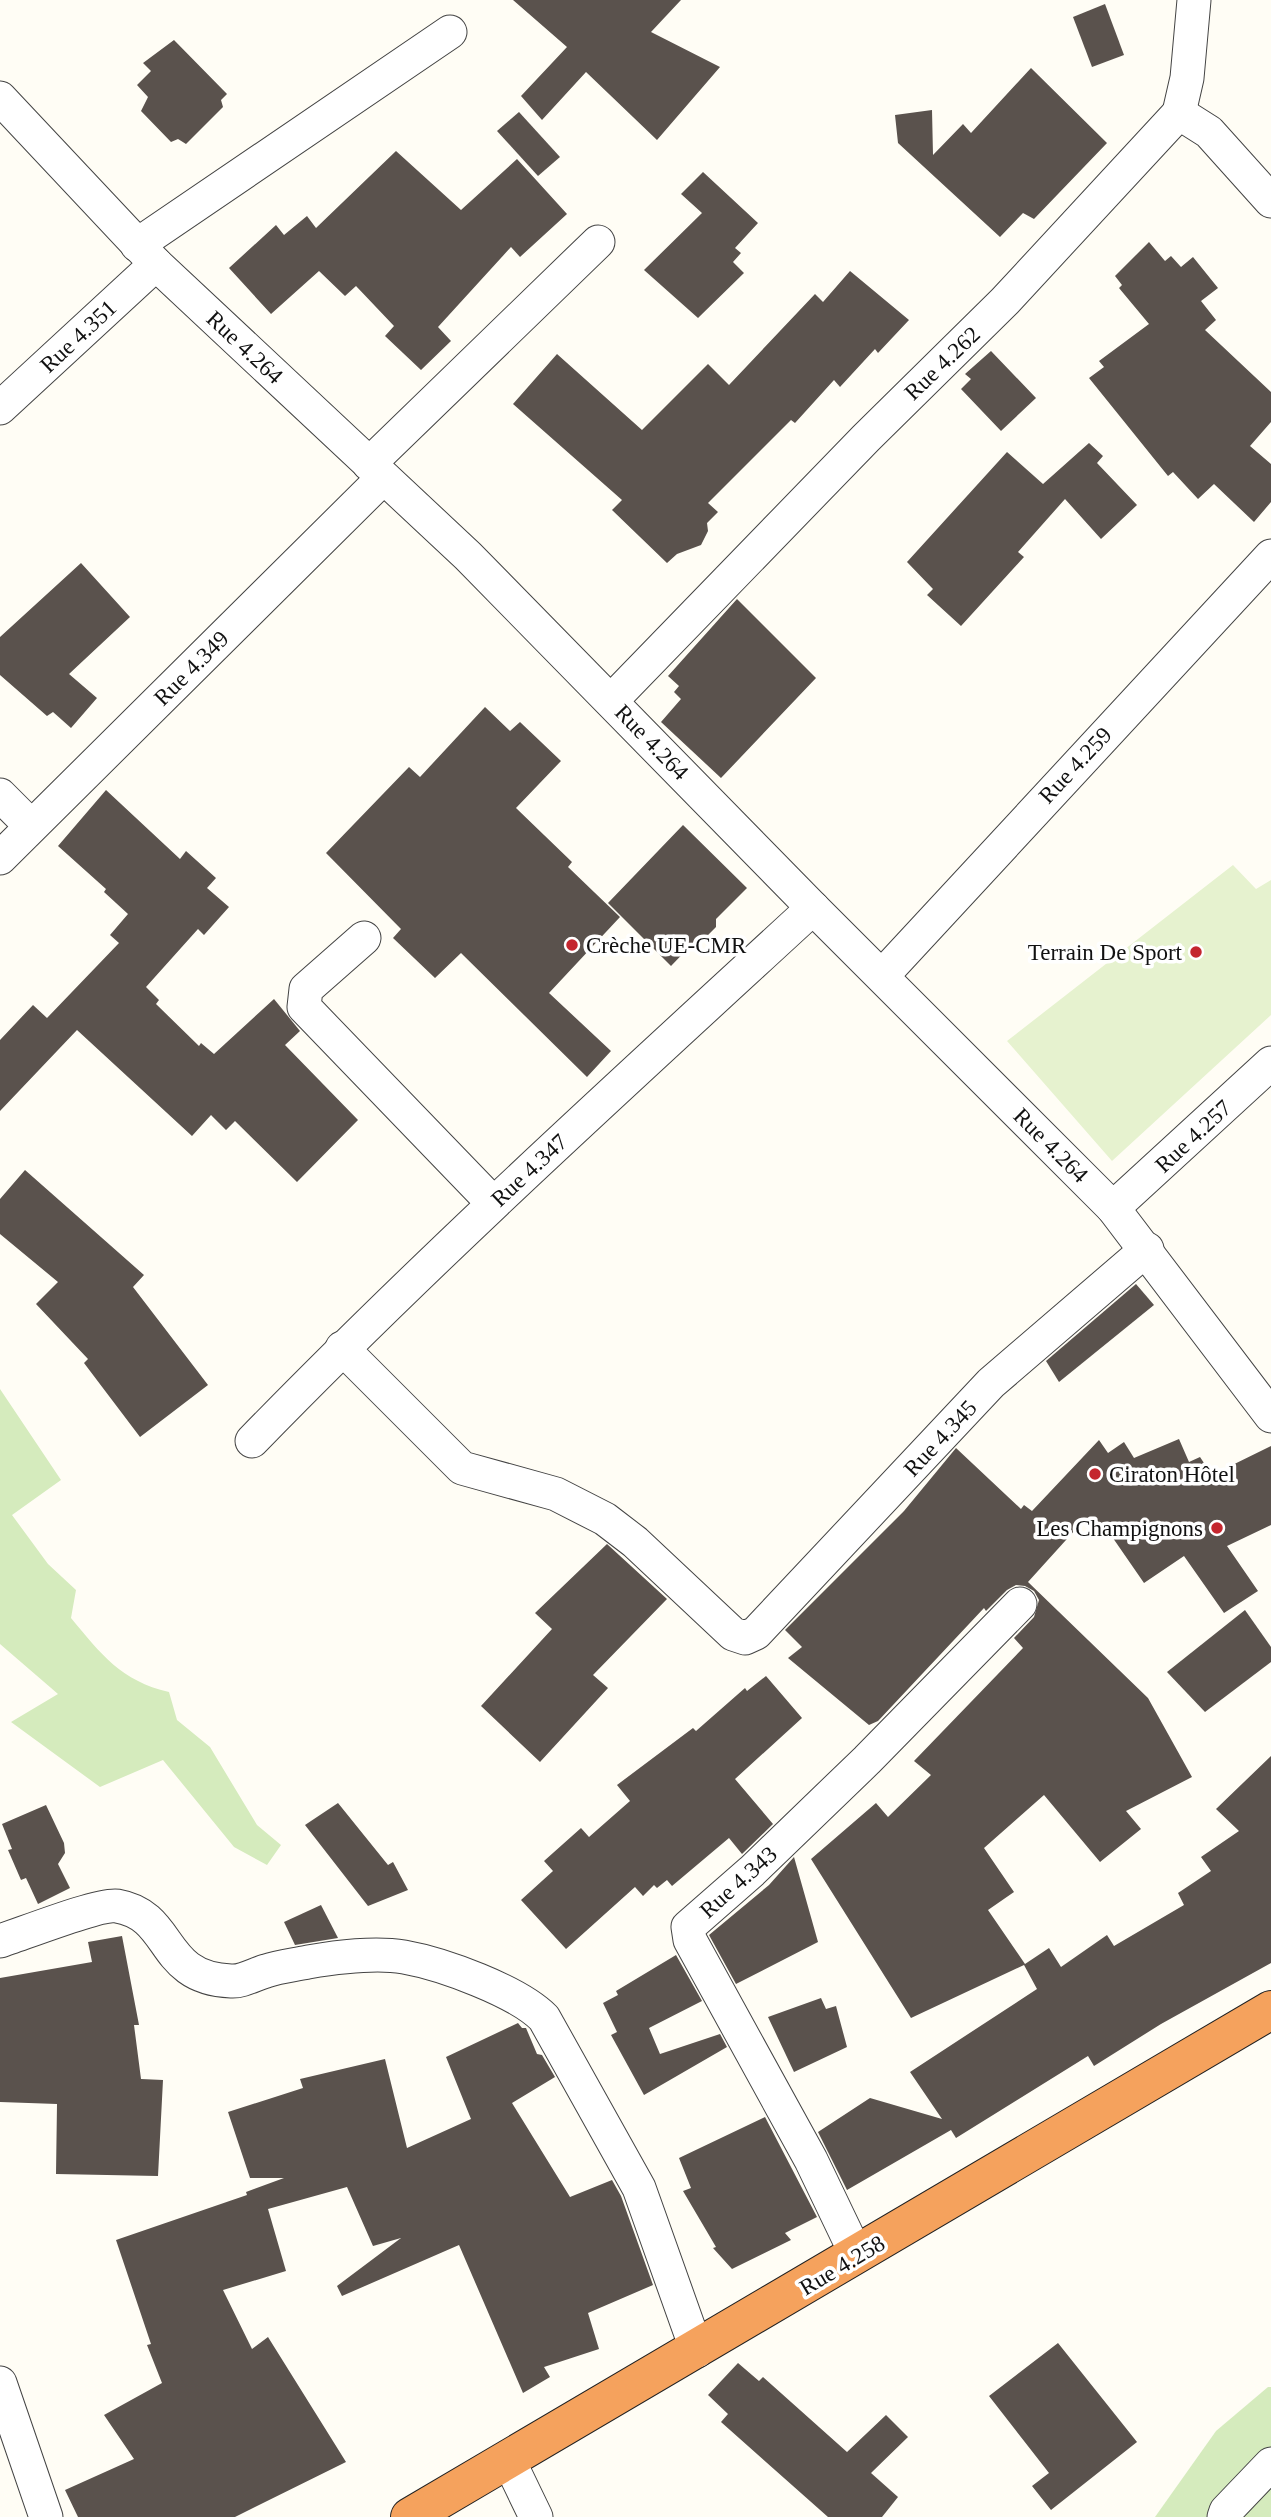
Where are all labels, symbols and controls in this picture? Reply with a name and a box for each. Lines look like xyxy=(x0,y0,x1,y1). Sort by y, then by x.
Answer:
street label: Rue 4.351 xyxy=(35,295,121,378)
street label: Rue 4.264 xyxy=(202,306,288,389)
street label: Rue 4.262 xyxy=(900,322,985,405)
street label: Rue 4.349 xyxy=(149,626,234,711)
street label: Rue 4.264 xyxy=(610,700,694,785)
street label: Rue 4.259 xyxy=(1034,722,1117,808)
place label: Crèche UE-CMR xyxy=(586,933,747,958)
marker: Crèche UE-CMR xyxy=(564,937,580,953)
place label: Terrain De Sport xyxy=(1028,940,1183,965)
marker: Terrain De Sport xyxy=(1188,944,1204,960)
street label: Rue 4.257 xyxy=(1150,1095,1236,1178)
street label: Rue 4.264 xyxy=(1008,1103,1093,1188)
street label: Rue 4.347 xyxy=(486,1129,572,1212)
street label: Rue 4.345 xyxy=(899,1395,982,1481)
place label: Ciraton Hôtel xyxy=(1109,1462,1235,1487)
marker: Ciraton Hôtel xyxy=(1087,1466,1103,1482)
place label: Les Champignons xyxy=(1036,1516,1203,1541)
marker: Les Champignons xyxy=(1209,1520,1225,1536)
street label: Rue 4.343 xyxy=(695,1841,782,1923)
street label: Rue 4.258 xyxy=(795,2230,889,2300)

